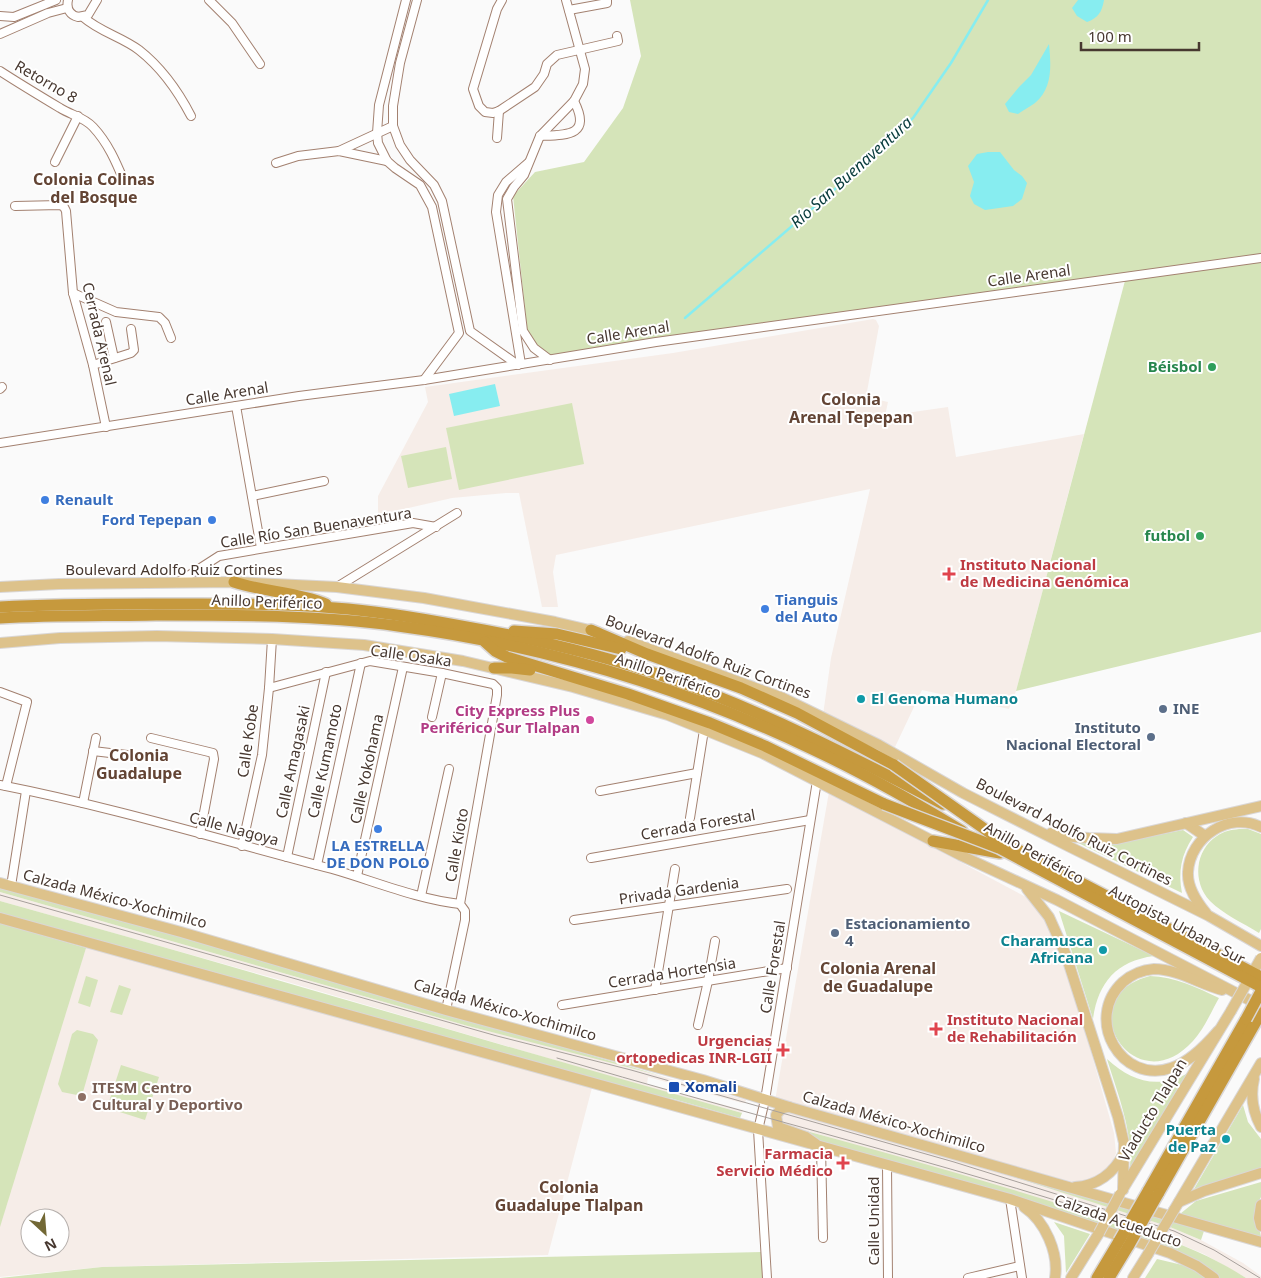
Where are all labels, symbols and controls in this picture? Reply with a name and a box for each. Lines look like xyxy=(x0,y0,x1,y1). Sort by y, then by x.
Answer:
scale bar xyxy=(1081,20,1198,52)
text: 100 m xyxy=(1088,26,1132,46)
street label: Retorno 8 xyxy=(11,55,82,107)
water label: Río San Buenaventura xyxy=(785,111,917,233)
district label: Colonia Colinas del Bosque xyxy=(33,168,155,208)
street label: Calle Arenal xyxy=(986,259,1072,291)
street label: Cerrada Arenal xyxy=(78,280,122,387)
street label: Calle Arenal xyxy=(585,316,671,348)
place label: Béisbol xyxy=(1148,356,1202,376)
marker: Béisbol xyxy=(1206,361,1218,373)
street label: Calle Arenal xyxy=(184,377,270,409)
district label: Colonia Arenal Tepepan xyxy=(789,388,913,428)
place label: Renault xyxy=(55,489,114,509)
marker: Renault xyxy=(39,494,51,506)
street label: Calle Río San Buenaventura xyxy=(219,502,413,552)
place label: Ford Tepepan xyxy=(101,509,202,529)
marker: Ford Tepepan xyxy=(206,514,218,526)
place label: futbol xyxy=(1145,525,1190,545)
marker: futbol xyxy=(1194,530,1206,542)
place label: Instituto Nacional de Medicina Genómica xyxy=(960,554,1129,591)
street label: Boulevard Adolfo Ruiz Cortines xyxy=(65,559,283,579)
marker: Instituto Nacional de Medicina Genómica xyxy=(942,567,956,581)
street label: Anillo Periférico xyxy=(211,589,323,613)
place label: Tianguis del Auto xyxy=(775,589,838,626)
marker: Tianguis del Auto xyxy=(759,603,771,615)
street label: Boulevard Adolfo Ruiz Cortines xyxy=(603,609,814,703)
street label: Calle Osaka xyxy=(369,639,453,671)
street label: Anillo Periférico xyxy=(613,648,724,703)
place label: El Genoma Humano xyxy=(871,688,1018,708)
marker: El Genoma Humano xyxy=(855,693,867,705)
place label: INE xyxy=(1173,698,1199,718)
place label: City Express Plus Periférico Sur Tlalpan xyxy=(420,700,580,737)
street label: Calle Kumamoto xyxy=(302,702,346,820)
street label: Calle Kobe xyxy=(232,703,262,779)
street label: Calle Amagasaki xyxy=(270,703,314,820)
marker: INE xyxy=(1157,703,1169,715)
street label: Calle Yokohama xyxy=(345,712,387,826)
marker: City Express Plus Periférico Sur Tlalpan xyxy=(584,714,596,726)
place label: Instituto Nacional Electoral xyxy=(1006,717,1141,754)
marker: Instituto Nacional Electoral xyxy=(1145,731,1157,743)
district label: Colonia Guadalupe xyxy=(96,744,182,784)
street label: Boulevard Adolfo Ruiz Cortines xyxy=(973,773,1176,889)
street label: Cerrada Forestal xyxy=(639,804,757,844)
street label: Calle Nagoya xyxy=(187,806,281,850)
street label: Calle Kioto xyxy=(440,806,472,883)
street label: Anillo Periférico xyxy=(981,816,1088,888)
marker: LA ESTRELLA DE DON POLO xyxy=(372,823,384,835)
place label: LA ESTRELLA DE DON POLO xyxy=(326,835,430,872)
street label: Calzada México-Xochimilco xyxy=(21,864,209,932)
street label: Privada Gardenia xyxy=(617,872,740,908)
street label: Autopista Urbana Sur xyxy=(1106,880,1249,968)
place label: Estacionamiento 4 xyxy=(845,913,970,950)
street label: Calle Forestal xyxy=(755,919,789,1015)
marker: Estacionamiento 4 xyxy=(829,927,841,939)
place label: Charamusca Africana xyxy=(1001,930,1093,967)
marker: Charamusca Africana xyxy=(1097,944,1109,956)
street label: Cerrada Hortensia xyxy=(607,952,737,992)
district label: Colonia Arenal de Guadalupe xyxy=(820,957,936,997)
street label: Calzada México-Xochimilco xyxy=(411,973,599,1045)
place label: Instituto Nacional de Rehabilitación xyxy=(947,1009,1083,1046)
marker: Instituto Nacional de Rehabilitación xyxy=(929,1022,943,1036)
place label: Urgencias ortopedicas INR-LGII xyxy=(616,1030,772,1067)
marker: Urgencias ortopedicas INR-LGII xyxy=(776,1043,790,1057)
street label: Viaducto Tlalpan xyxy=(1113,1054,1191,1165)
place label: Xomali xyxy=(685,1076,737,1096)
place label: ITESM Centro Cultural y Deportivo xyxy=(92,1077,243,1114)
marker: Xomali xyxy=(667,1080,681,1094)
street label: Calzada México-Xochimilco xyxy=(800,1085,988,1157)
marker: ITESM Centro Cultural y Deportivo xyxy=(76,1091,88,1103)
place label: Puerta de Paz xyxy=(1166,1119,1216,1156)
marker: Puerta de Paz xyxy=(1220,1133,1232,1145)
place label: Farmacia Servicio Médico xyxy=(716,1143,833,1180)
marker: Farmacia Servicio Médico xyxy=(837,1157,849,1169)
district label: Colonia Guadalupe Tlalpan xyxy=(495,1176,643,1216)
street label: Calle Unidad xyxy=(863,1177,883,1265)
street label: Calzada Acueducto xyxy=(1052,1189,1185,1251)
north arrow xyxy=(20,1208,70,1258)
text: N xyxy=(42,1234,60,1256)

